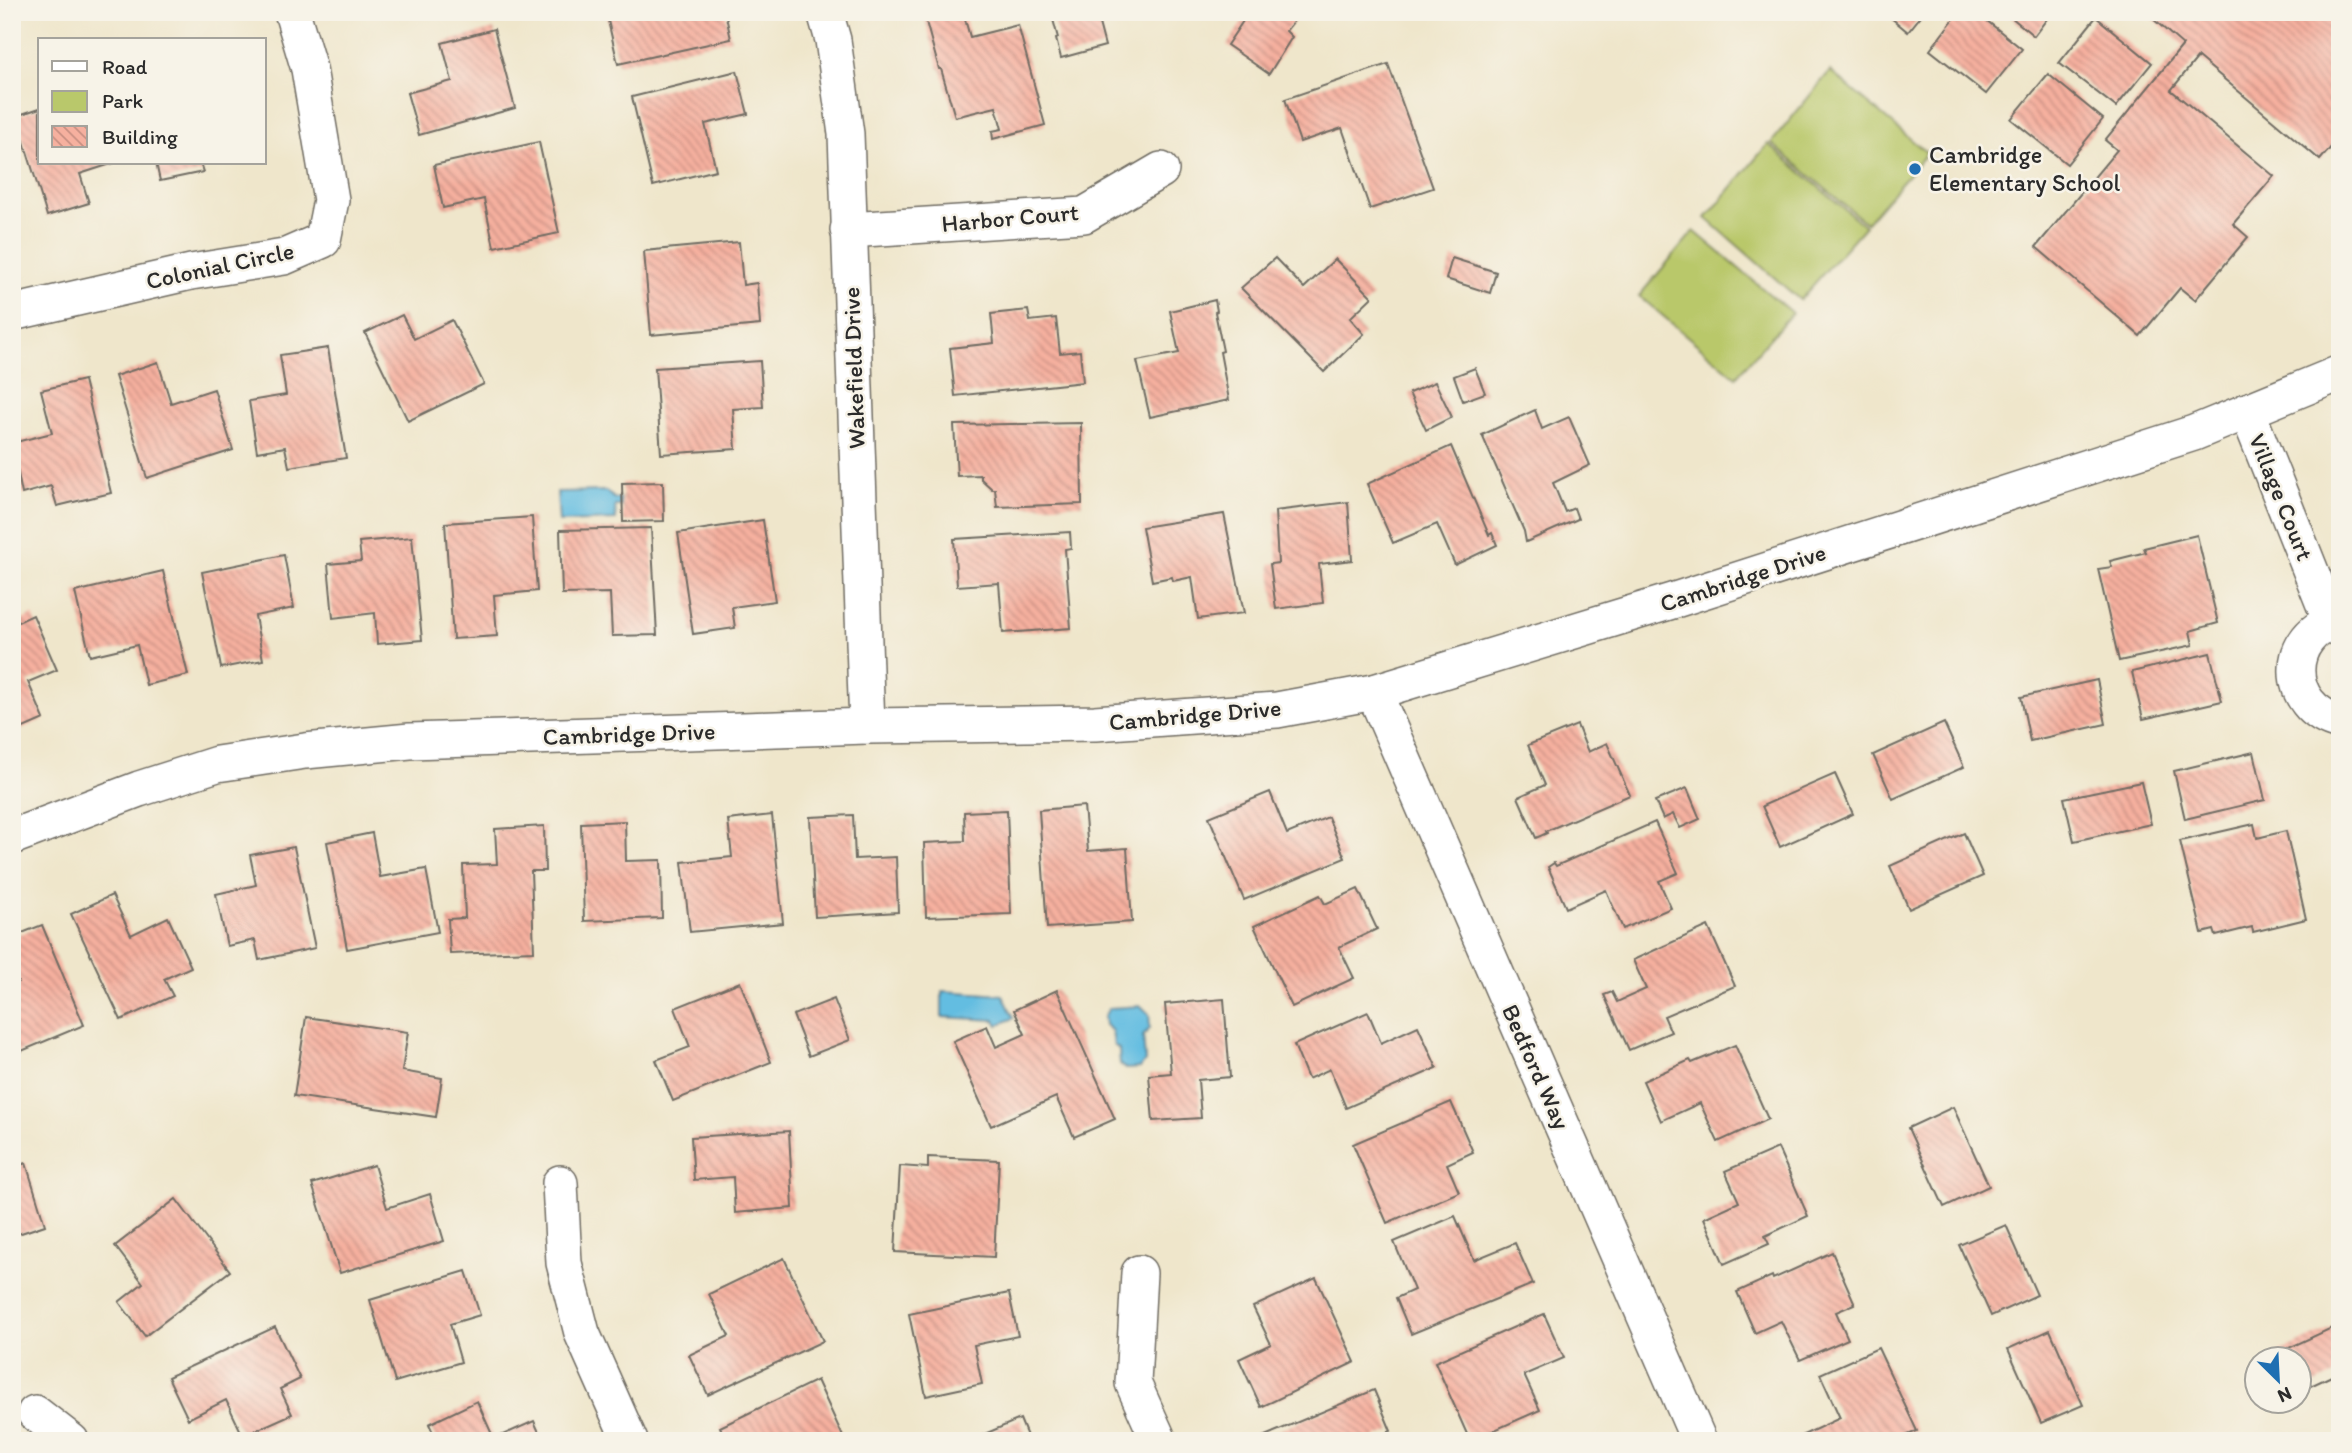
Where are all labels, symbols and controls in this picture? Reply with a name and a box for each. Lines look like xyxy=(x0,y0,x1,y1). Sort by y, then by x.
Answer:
legend xyxy=(38,38,266,164)
text: Road xyxy=(102,54,148,79)
text: Park xyxy=(102,88,144,113)
text: Building xyxy=(102,124,178,149)
place label: Cambridge Elementary School xyxy=(1929,140,2121,197)
marker: Cambridge Elementary School xyxy=(1907,161,1923,177)
street label: Harbor Court xyxy=(940,197,1080,238)
street label: Colonial Circle xyxy=(143,236,297,295)
street label: Wakefield Drive xyxy=(836,287,871,450)
street label: Village Court xyxy=(2243,429,2320,565)
street label: Cambridge Drive xyxy=(1656,537,1829,618)
street label: Cambridge Drive xyxy=(1108,693,1282,736)
street label: Cambridge Drive xyxy=(542,716,716,751)
street label: Bedford Way xyxy=(1496,1000,1577,1134)
north arrow xyxy=(2244,1344,2314,1414)
text: N xyxy=(2274,1382,2295,1408)

